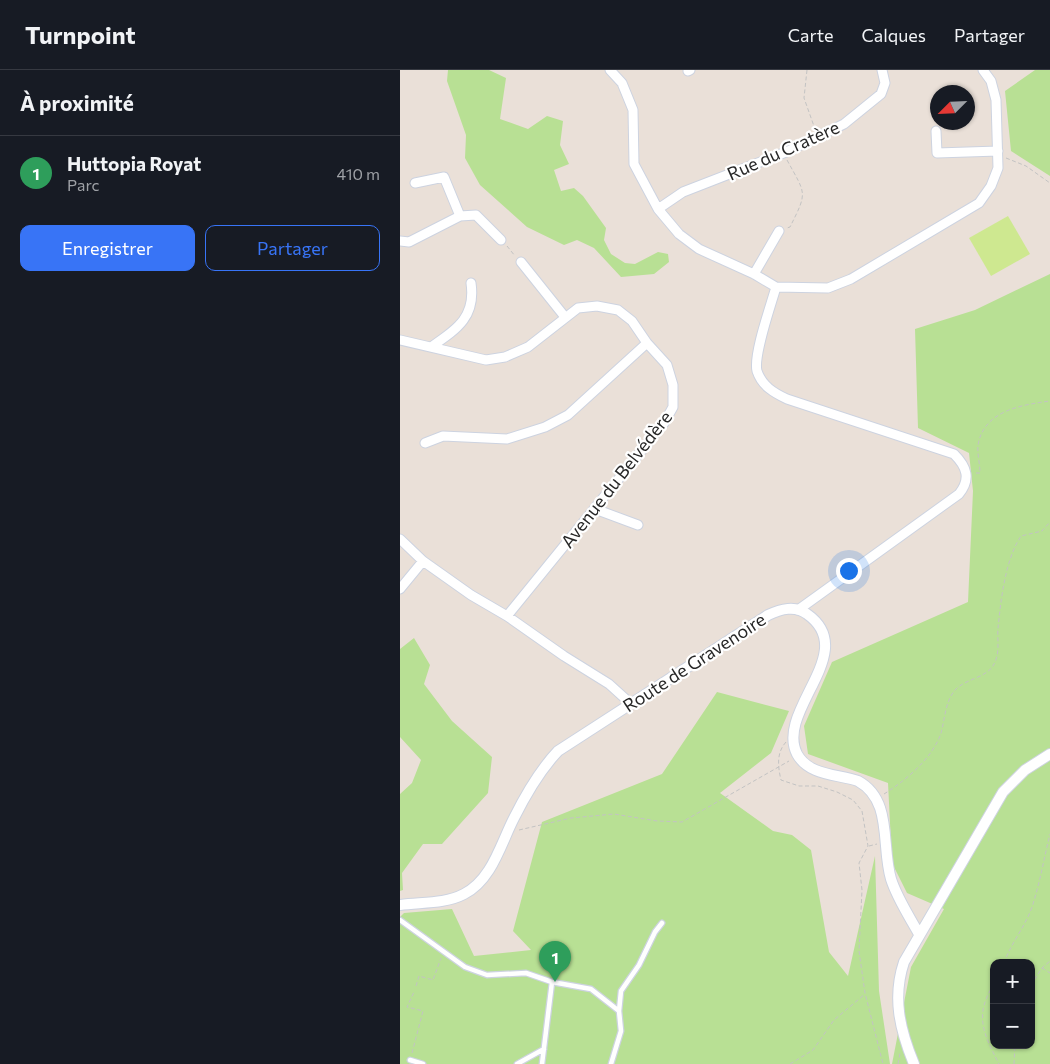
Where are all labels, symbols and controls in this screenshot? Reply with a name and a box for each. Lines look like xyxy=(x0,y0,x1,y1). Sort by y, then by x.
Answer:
text: Turnpoint xyxy=(25,20,136,49)
text: Carte xyxy=(788,24,833,46)
text: Calques xyxy=(861,24,926,46)
text: Partager xyxy=(954,24,1025,46)
north arrow xyxy=(930,85,975,130)
text: À proximité xyxy=(20,90,134,115)
street label: Rue du Cratère xyxy=(723,115,843,185)
text: Huttopia Royat xyxy=(67,152,201,175)
text: 1 xyxy=(32,164,40,183)
text: 410 m xyxy=(337,164,380,183)
text: Parc xyxy=(67,175,99,194)
button: Enregistrer xyxy=(20,225,195,271)
button: Partager xyxy=(205,225,380,271)
street label: Avenue du Belvédère xyxy=(556,406,676,552)
your location xyxy=(836,558,862,584)
street label: Route de Gravenoire xyxy=(619,608,769,716)
pin: 1 xyxy=(539,941,571,982)
map controls xyxy=(990,959,1035,1049)
button: + xyxy=(990,959,1035,1004)
button: − xyxy=(990,1004,1035,1049)

